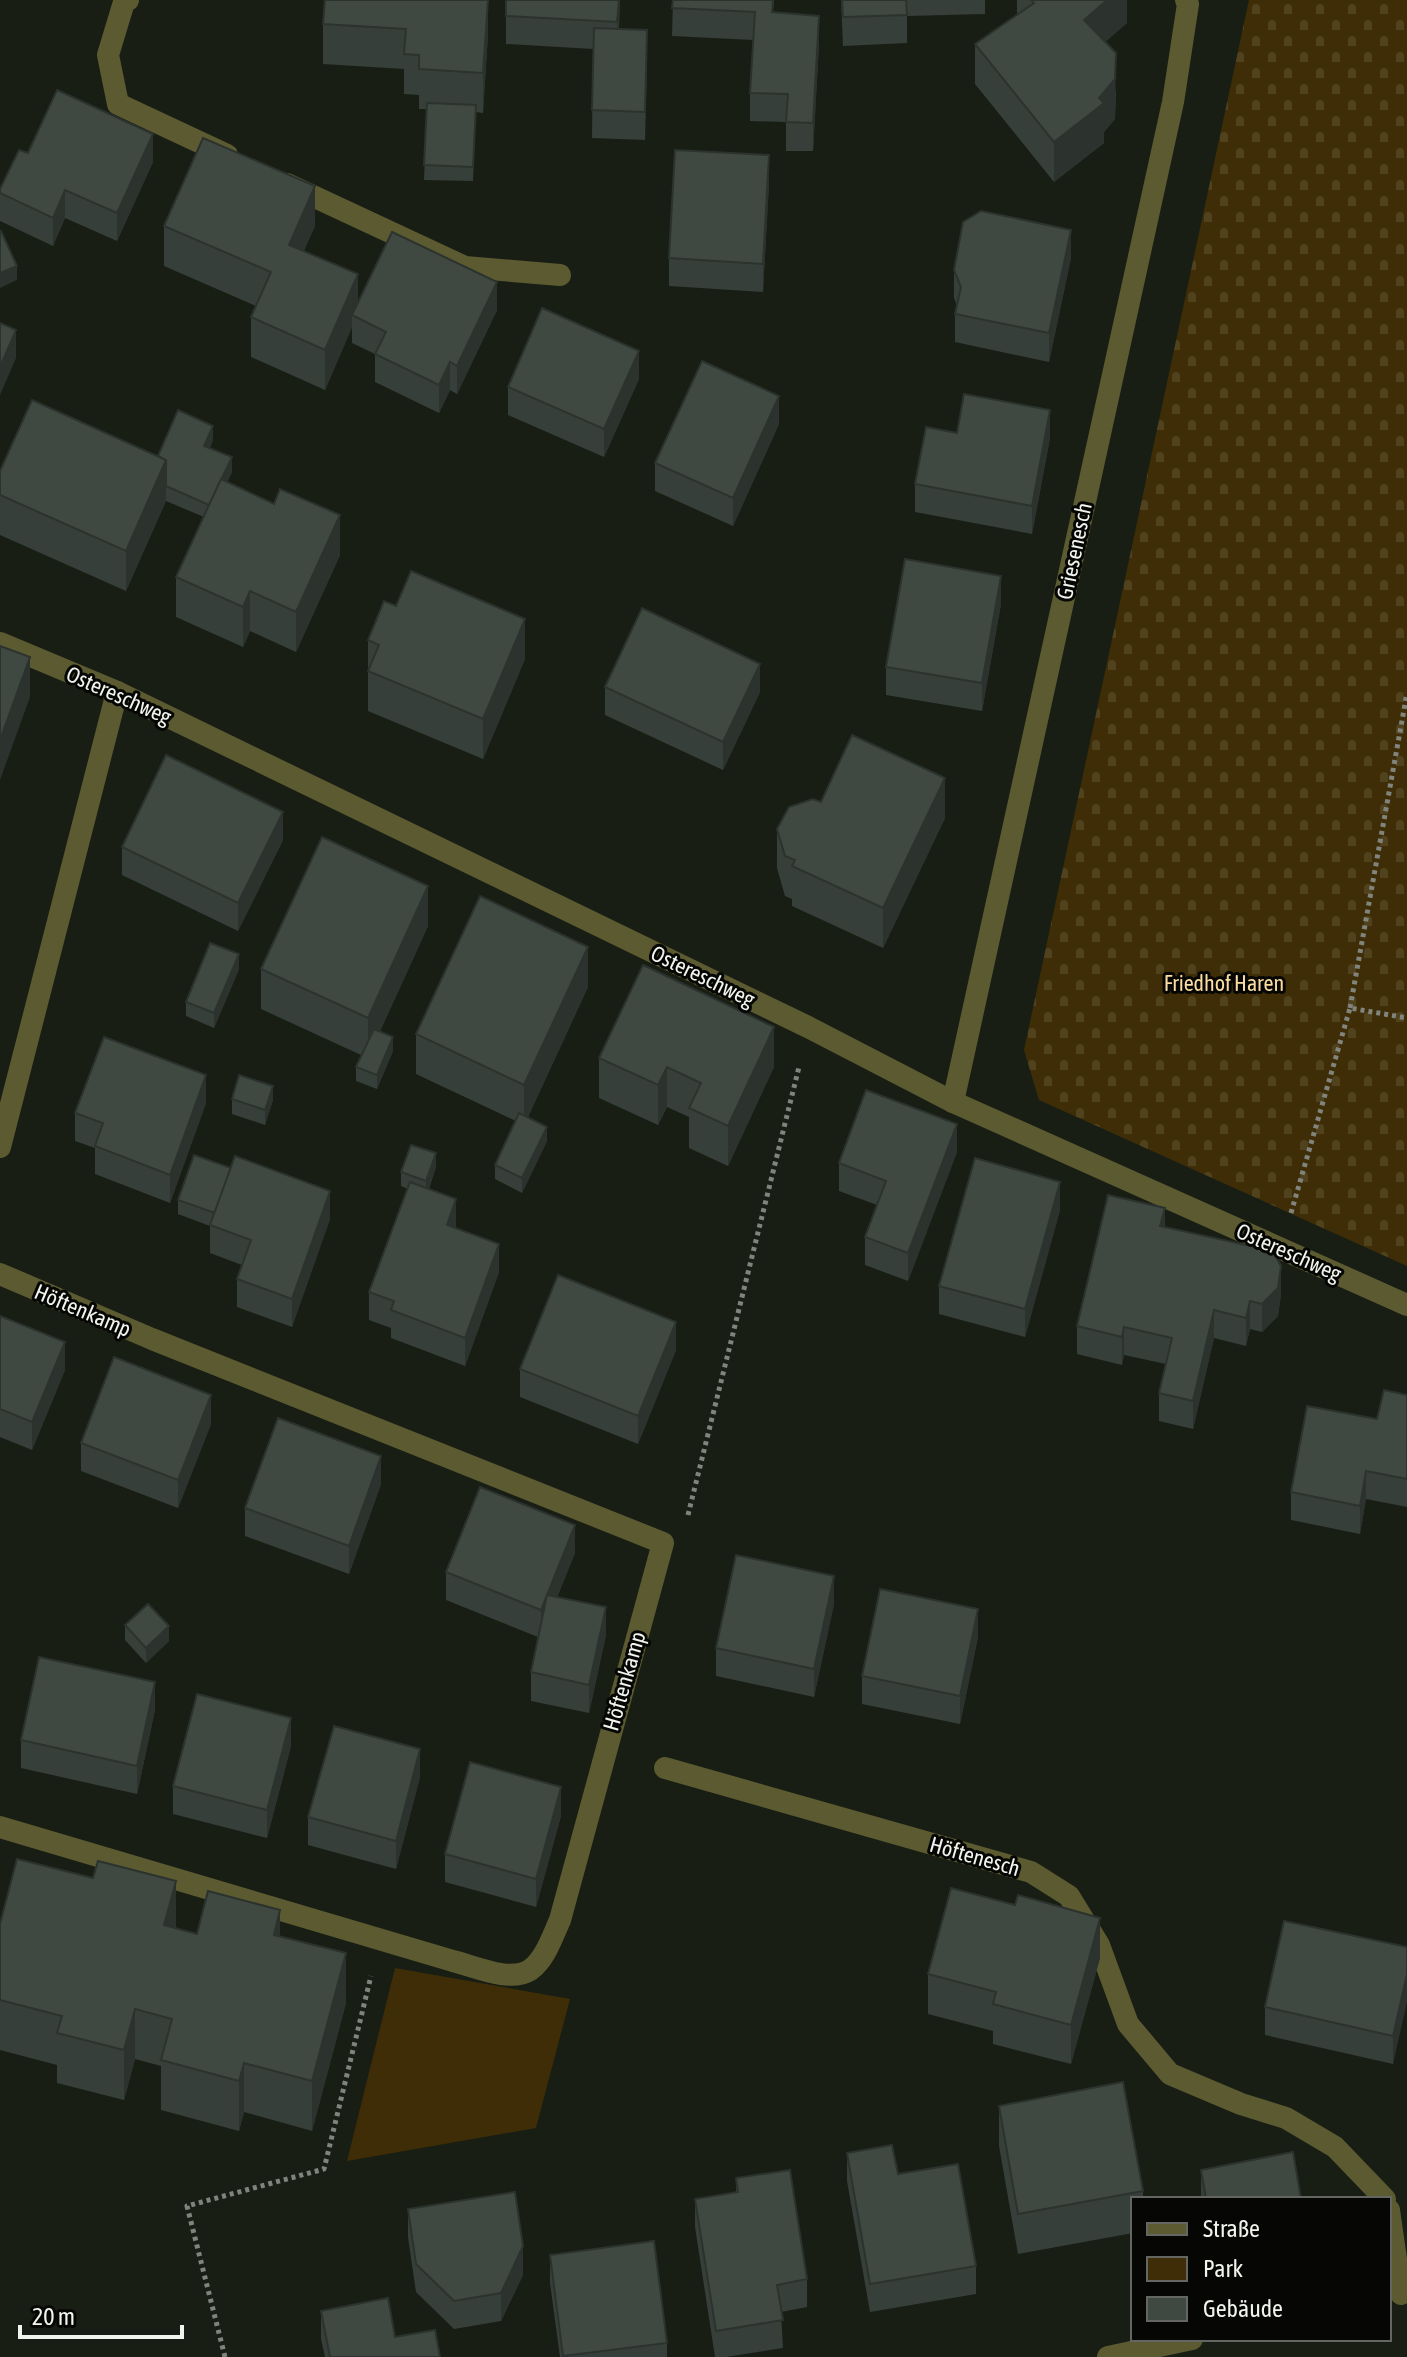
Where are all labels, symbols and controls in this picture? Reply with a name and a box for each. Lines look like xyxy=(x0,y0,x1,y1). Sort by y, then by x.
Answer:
street label: Griesenesch xyxy=(1051,500,1097,602)
street label: Ostereschweg xyxy=(62,660,176,730)
street label: Ostereschweg xyxy=(647,940,760,1012)
park label: Friedhof Haren xyxy=(1164,970,1284,996)
street label: Ostereschweg xyxy=(1232,1217,1346,1287)
street label: Höftenkamp xyxy=(31,1278,135,1342)
street label: Höftenkamp xyxy=(597,1628,651,1734)
street label: Höftenesch xyxy=(927,1831,1023,1881)
legend xyxy=(1131,2197,1391,2341)
text: Straße xyxy=(1203,2215,1260,2242)
text: Park xyxy=(1203,2255,1244,2282)
scale bar xyxy=(20,2289,182,2339)
text: Gebäude xyxy=(1203,2295,1283,2322)
text: 20 m xyxy=(32,2303,75,2330)

